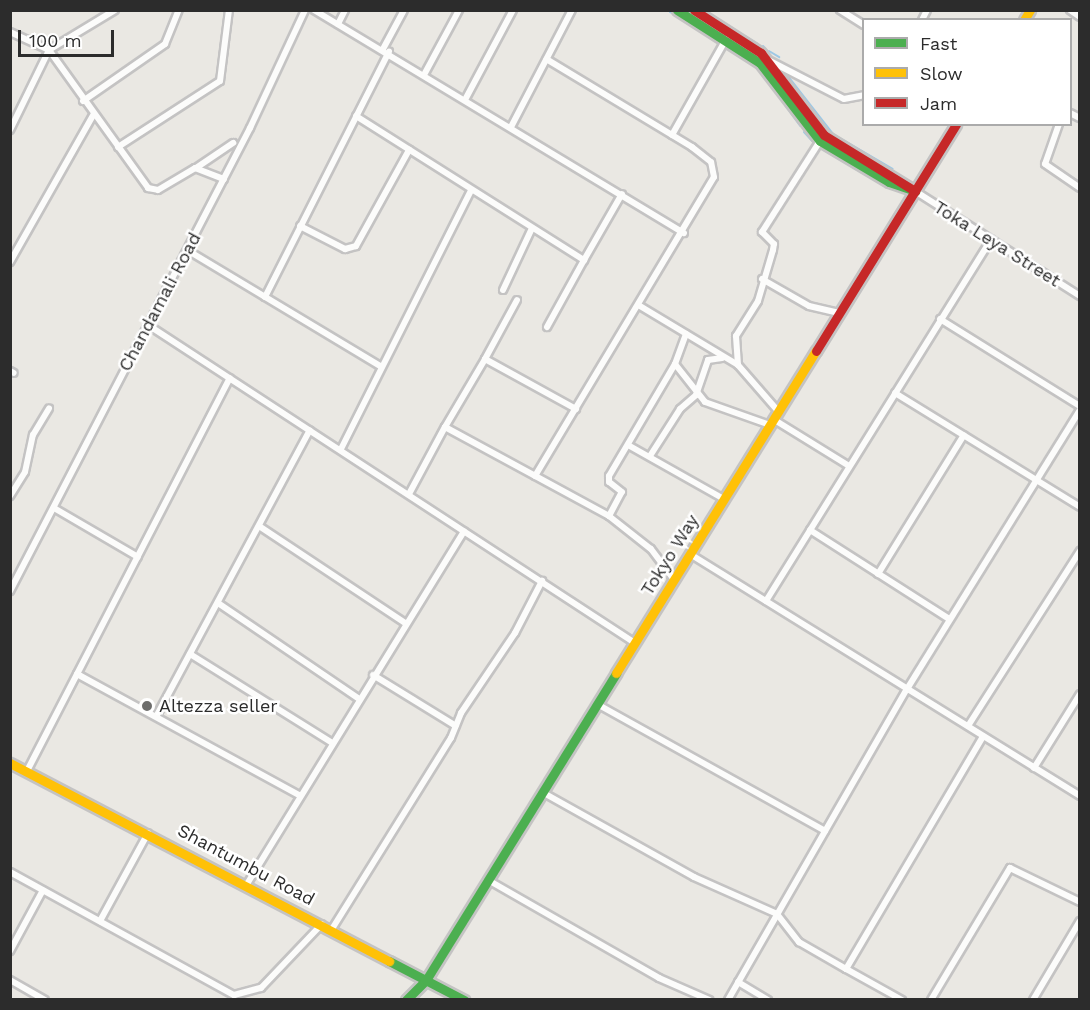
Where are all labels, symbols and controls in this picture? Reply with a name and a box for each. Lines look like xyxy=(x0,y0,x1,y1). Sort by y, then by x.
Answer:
scale bar xyxy=(21,18,117,56)
legend xyxy=(862,18,1072,126)
text: 100 m xyxy=(29,30,82,51)
text: Fast xyxy=(920,33,957,54)
text: Slow xyxy=(920,63,963,84)
text: Jam xyxy=(920,93,957,114)
street label: Toka Leya Street xyxy=(929,196,1065,292)
street label: Chandamali Road xyxy=(114,229,206,375)
street label: Tokyo Way xyxy=(637,510,703,600)
place label: Altezza seller xyxy=(159,695,278,717)
marker: Altezza seller xyxy=(140,699,154,713)
street label: Shantumbu Road xyxy=(174,820,318,910)

